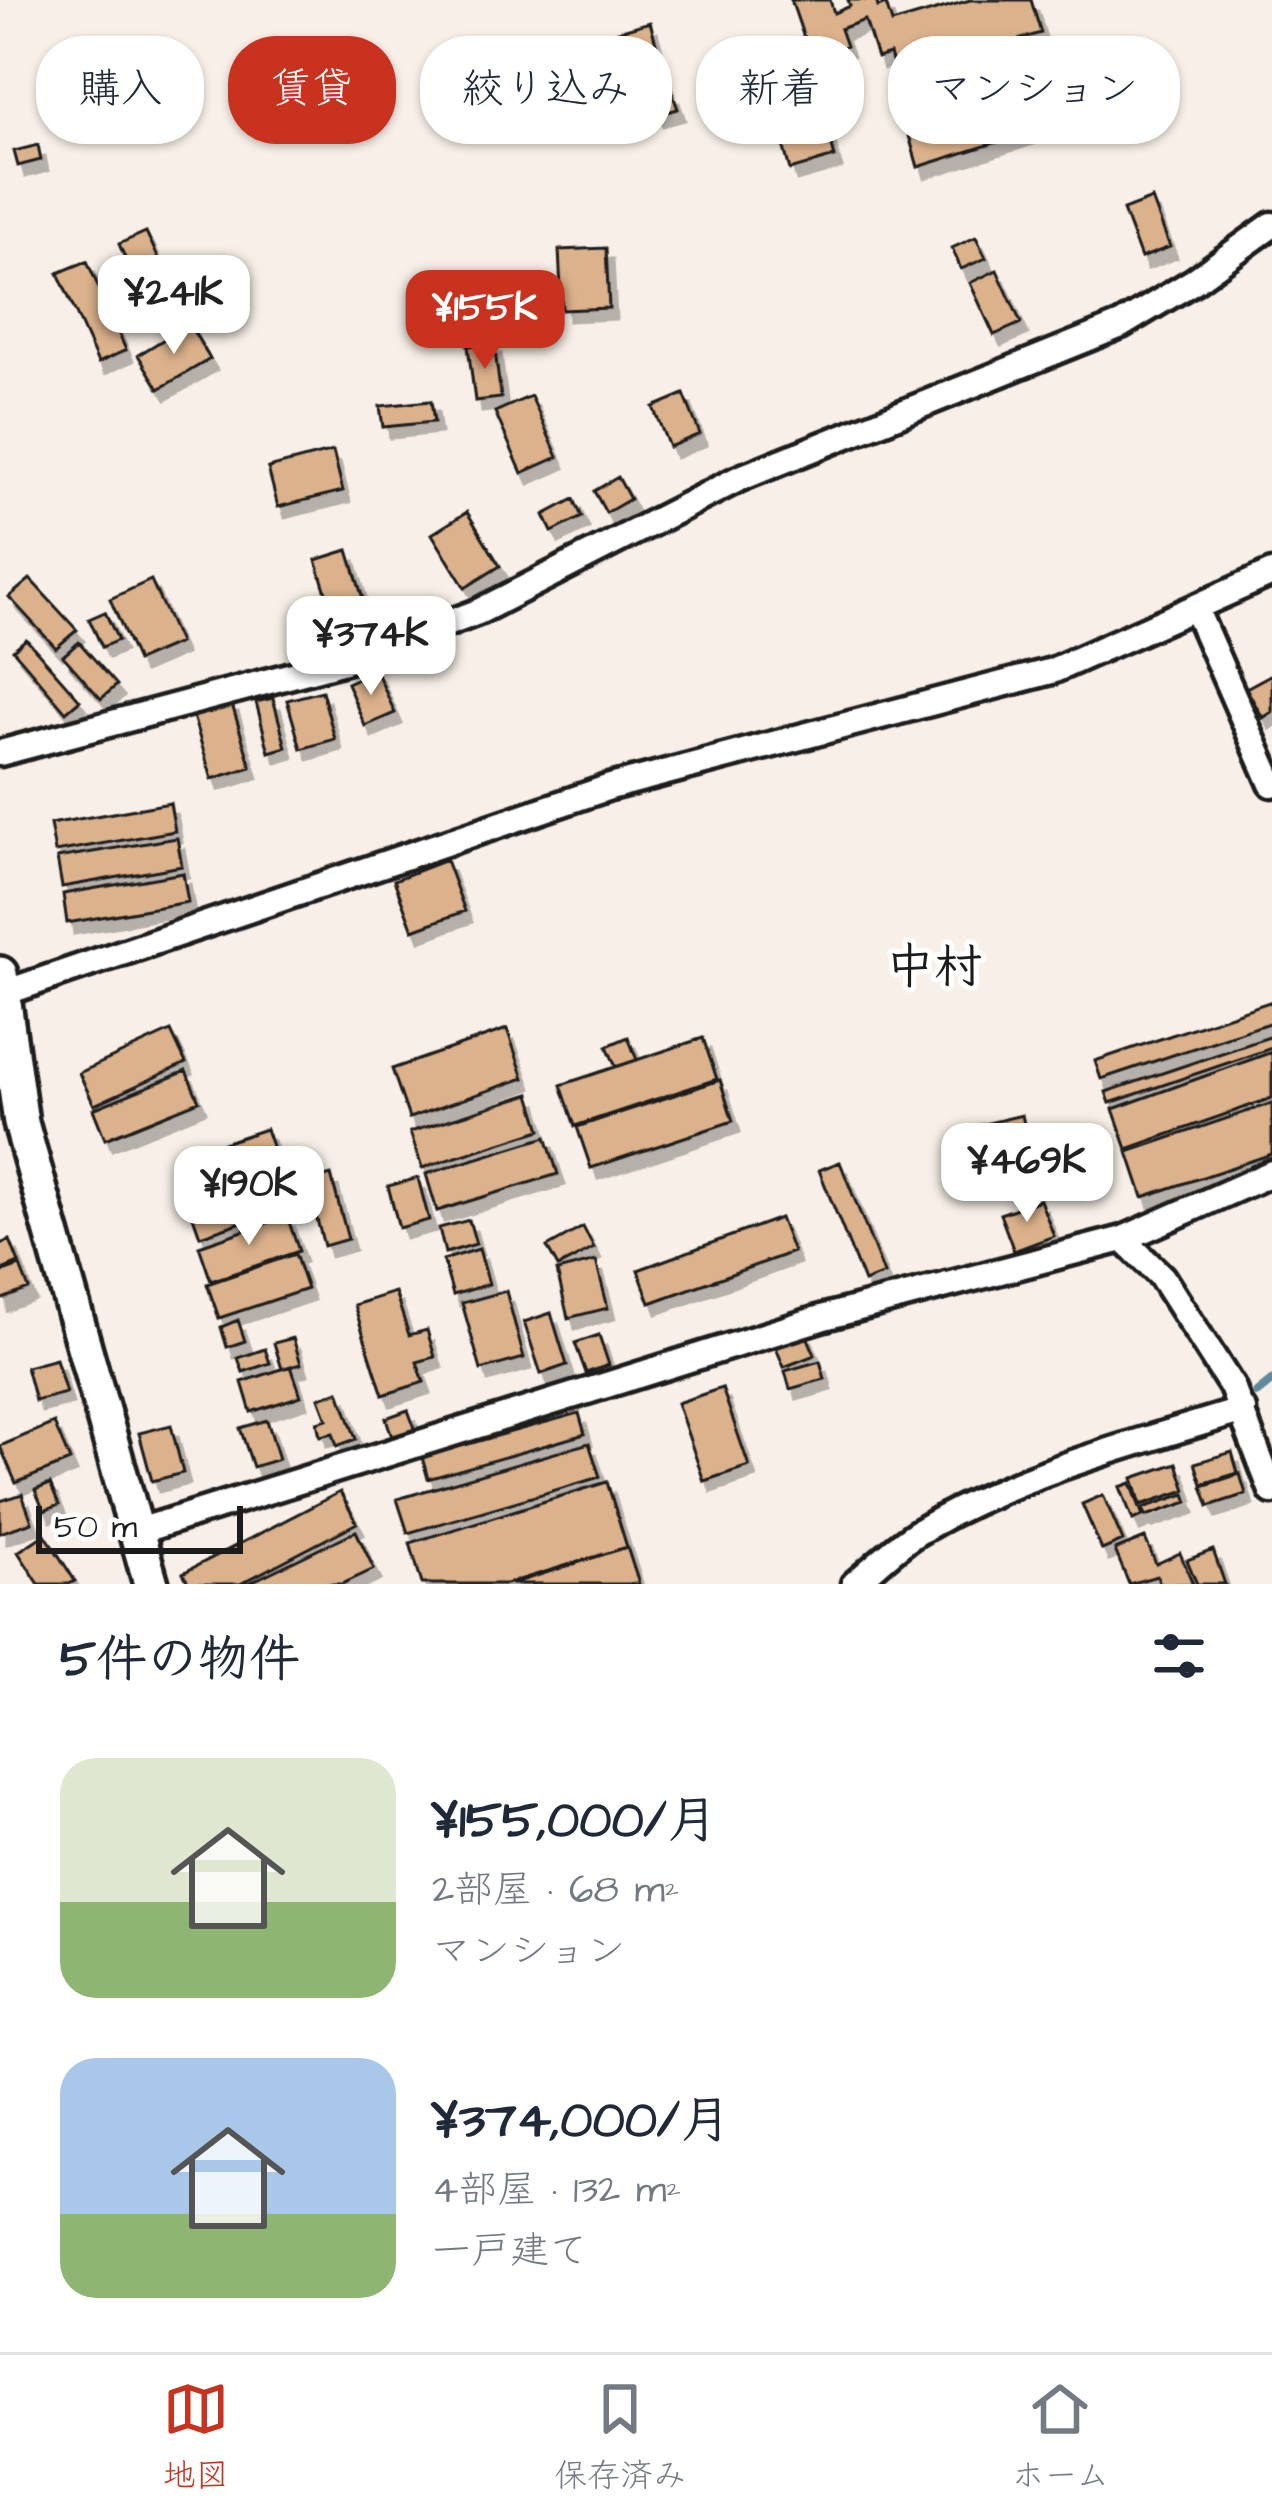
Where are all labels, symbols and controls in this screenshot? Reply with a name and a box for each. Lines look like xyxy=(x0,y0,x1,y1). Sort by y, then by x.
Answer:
chip: 購入 xyxy=(36,36,204,144)
chip: 賃貸 xyxy=(228,36,396,144)
chip: 絞り込み xyxy=(420,36,672,144)
chip: 新着 xyxy=(696,36,864,144)
chip: マンション xyxy=(888,36,1180,144)
pin: ¥241K xyxy=(90,255,258,357)
text: ¥241K xyxy=(125,267,223,321)
pin: ¥155K xyxy=(401,270,569,372)
text: ¥155K xyxy=(433,282,537,336)
pin: ¥374K xyxy=(287,596,455,698)
text: ¥374K xyxy=(314,608,428,662)
district label: 中村 xyxy=(886,935,982,1001)
pin: ¥469K xyxy=(943,1123,1111,1225)
text: ¥469K xyxy=(968,1135,1086,1189)
pin: ¥190K xyxy=(165,1146,333,1248)
text: ¥190K xyxy=(201,1158,297,1212)
scale bar xyxy=(36,1500,243,1553)
text: 50 m xyxy=(54,1504,137,1550)
icon: filters xyxy=(1146,1623,1212,1689)
text: 5件の物件 xyxy=(60,1625,300,1696)
text: ¥155,000/月 xyxy=(432,1786,718,1857)
icon: home xyxy=(156,1806,300,1950)
text: 2部屋 · 68 m² xyxy=(432,1864,679,1918)
text: マンション xyxy=(432,1925,625,1979)
text: ¥374,000/月 xyxy=(432,2086,731,2157)
icon: home xyxy=(156,2106,300,2250)
text: 4部屋 · 132 m² xyxy=(432,2164,681,2218)
text: 一戸建て xyxy=(432,2225,588,2279)
tab: 地図 xyxy=(163,2376,229,2499)
tab: 保存済み xyxy=(554,2376,686,2499)
tab: ホーム xyxy=(1012,2376,1109,2499)

